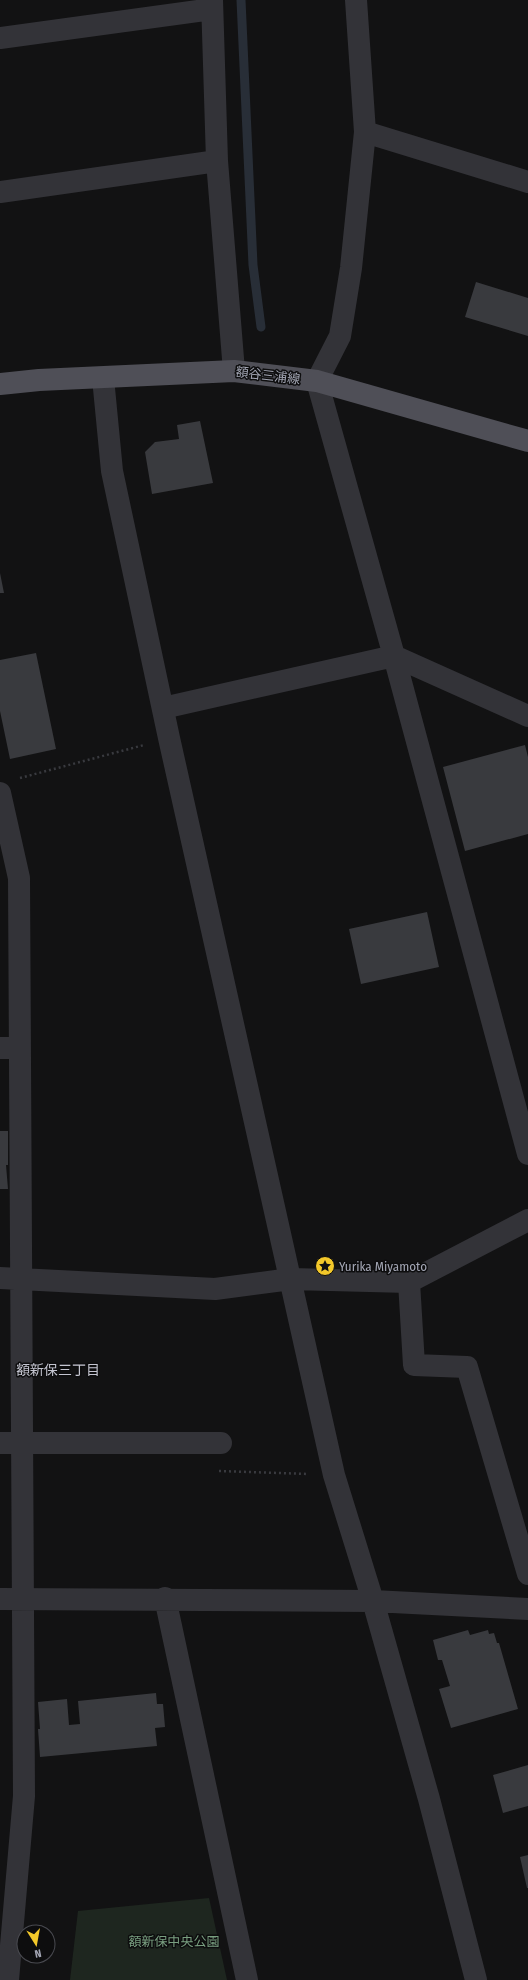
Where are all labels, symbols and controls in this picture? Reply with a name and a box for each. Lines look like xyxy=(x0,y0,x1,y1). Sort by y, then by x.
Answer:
street label: 額谷三浦線 xyxy=(235,364,301,387)
place icon: Yurika Miyamoto xyxy=(314,1255,336,1277)
place label: Yurika Miyamoto xyxy=(339,1259,427,1274)
district label: 額新保三丁目 xyxy=(16,1362,100,1379)
north arrow xyxy=(16,1924,56,1964)
park label: 額新保中央公園 xyxy=(128,1934,220,1949)
text: N xyxy=(33,1946,42,1960)

